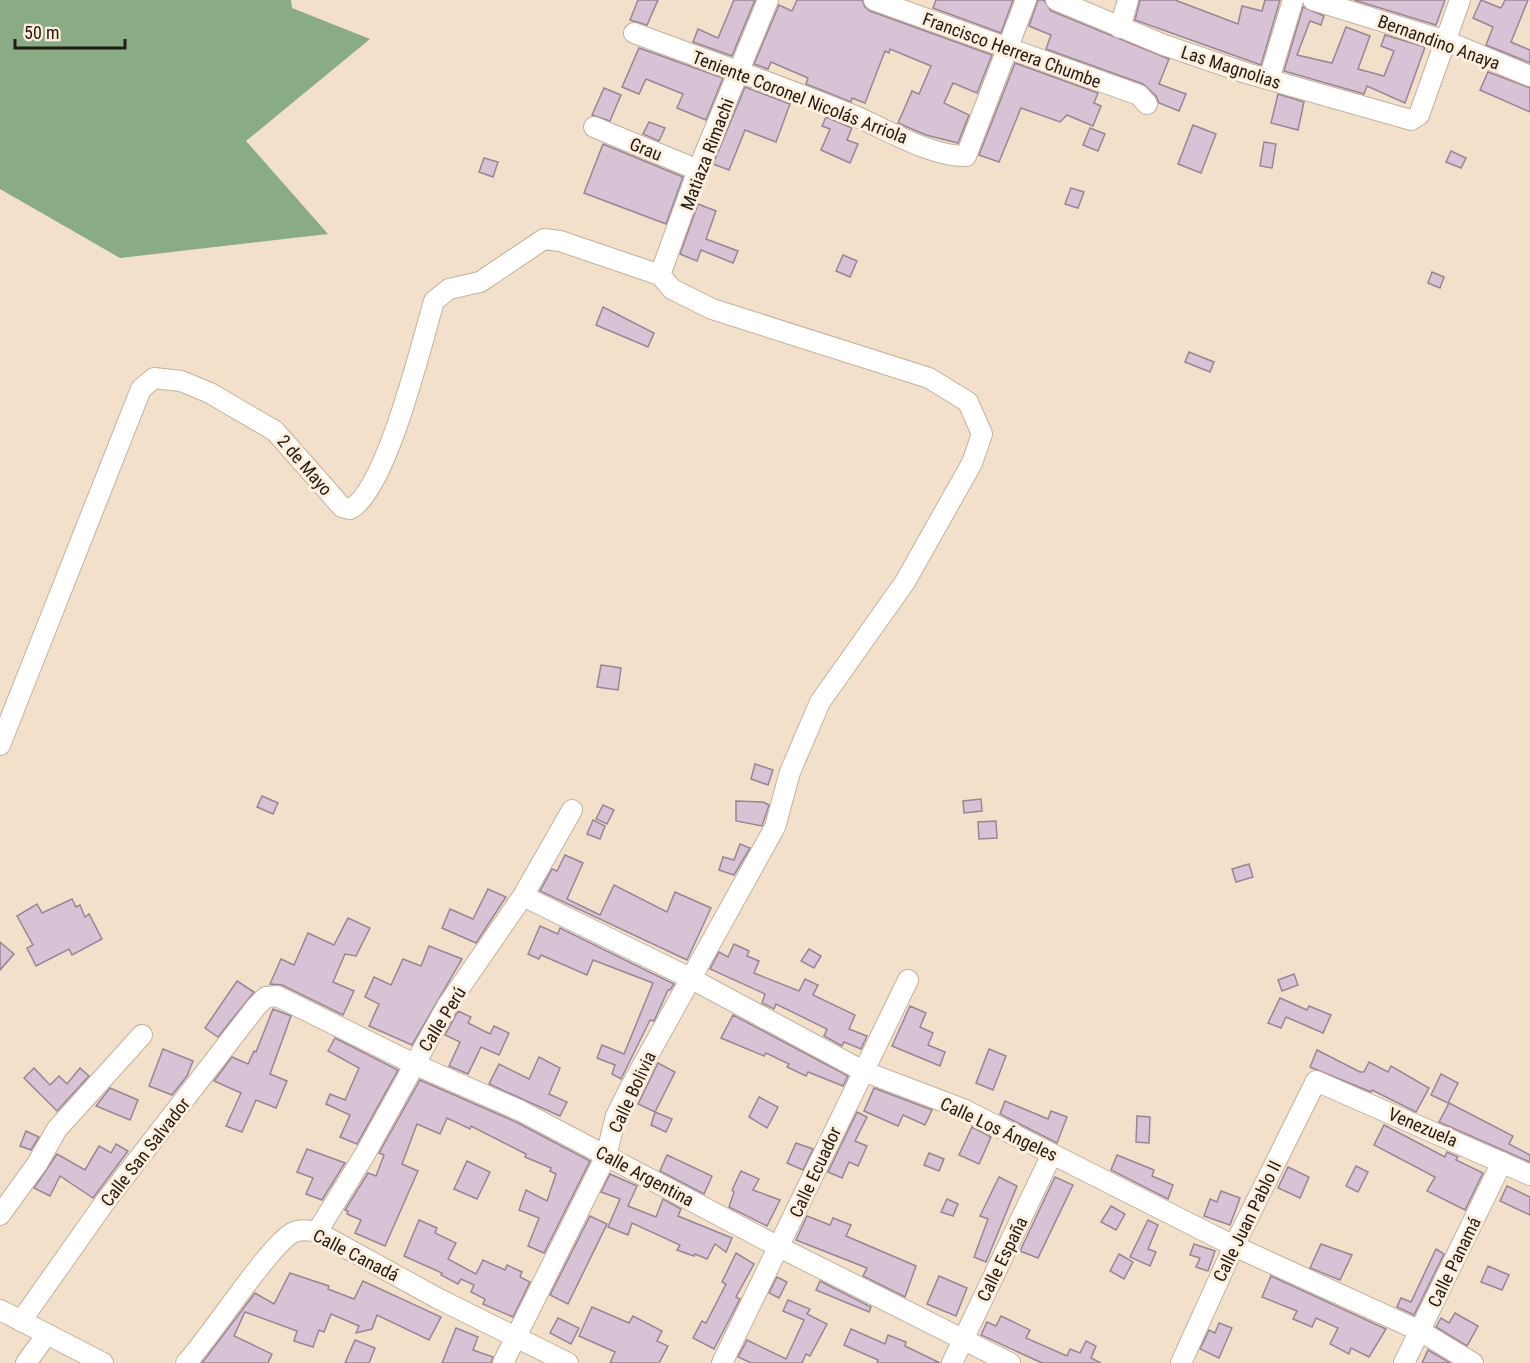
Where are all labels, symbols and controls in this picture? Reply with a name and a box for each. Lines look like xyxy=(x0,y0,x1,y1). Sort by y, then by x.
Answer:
street label: Francisco Herrera Chumbe xyxy=(920,8,1104,92)
street label: Bernandino Anaya xyxy=(1375,10,1503,74)
scale bar xyxy=(15,12,124,50)
text: 50 m xyxy=(24,22,59,43)
street label: Las Magnolias xyxy=(1179,41,1283,93)
street label: Teniente Coronel Nicolás Arriola xyxy=(689,46,911,148)
street label: Matiaza Rimachi xyxy=(676,95,738,213)
street label: Grau xyxy=(627,133,665,165)
street label: 2 de Mayo xyxy=(273,431,337,499)
street label: Calle Perú xyxy=(414,983,470,1055)
street label: Calle Bolivia xyxy=(604,1048,660,1136)
street label: Calle San Salvador xyxy=(96,1093,194,1211)
street label: Calle Los Ángeles xyxy=(937,1093,1061,1165)
street label: Venezuela xyxy=(1385,1103,1461,1151)
street label: Calle Ecuador xyxy=(785,1123,845,1221)
street label: Calle Argentina xyxy=(592,1141,698,1211)
street label: Calle Juan Pablo II xyxy=(1209,1157,1285,1285)
street label: Calle España xyxy=(972,1213,1032,1305)
street label: Calle Panamá xyxy=(1423,1213,1485,1311)
street label: Calle Canadá xyxy=(310,1224,402,1286)

